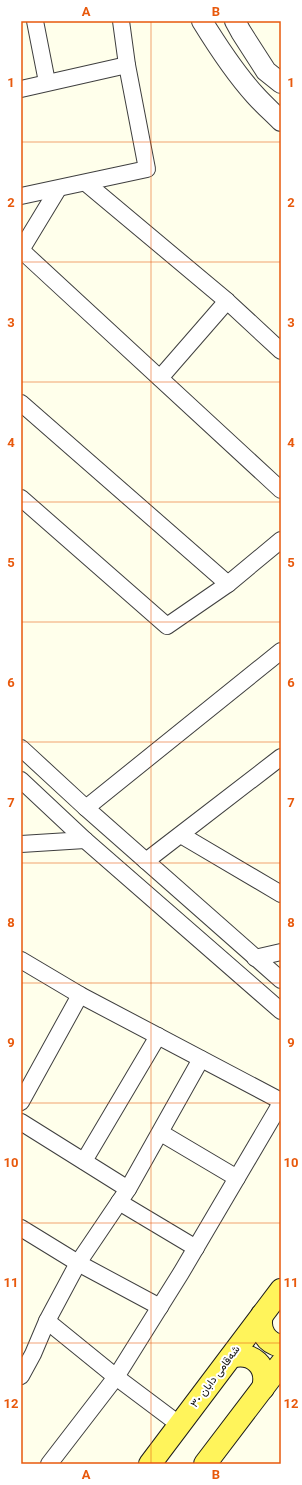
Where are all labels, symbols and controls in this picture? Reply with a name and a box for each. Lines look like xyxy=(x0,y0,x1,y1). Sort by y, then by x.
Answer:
text: A xyxy=(82,3,91,23)
text: B xyxy=(212,3,220,23)
text: 1 xyxy=(7,74,15,94)
text: 1 xyxy=(287,74,295,94)
text: 2 xyxy=(7,194,15,214)
text: 2 xyxy=(287,194,295,214)
text: 3 xyxy=(7,314,15,334)
text: 3 xyxy=(287,314,295,334)
text: 4 xyxy=(7,434,15,454)
text: 4 xyxy=(287,434,295,454)
text: 5 xyxy=(7,554,15,574)
text: 5 xyxy=(287,554,295,574)
text: 6 xyxy=(7,674,15,694)
text: 6 xyxy=(287,674,295,694)
text: 7 xyxy=(7,794,15,814)
text: 7 xyxy=(287,794,295,814)
text: 8 xyxy=(7,914,15,934)
text: 8 xyxy=(287,914,295,934)
text: 9 xyxy=(7,1034,15,1054)
text: 9 xyxy=(287,1034,295,1054)
text: 10 xyxy=(4,1154,18,1174)
text: 10 xyxy=(284,1154,298,1174)
text: 11 xyxy=(4,1274,18,1294)
text: 11 xyxy=(284,1274,298,1294)
street label: شەقامی دابان ٣٠ xyxy=(187,1342,245,1412)
text: 12 xyxy=(4,1395,18,1415)
text: 12 xyxy=(284,1395,298,1415)
text: A xyxy=(82,1466,91,1485)
text: B xyxy=(212,1466,220,1485)

